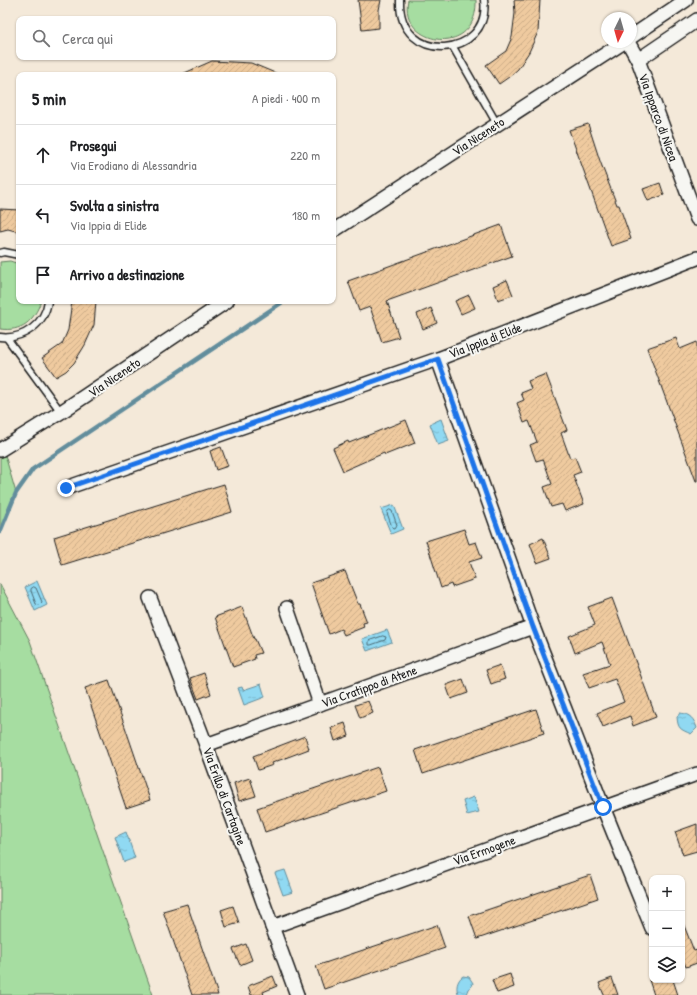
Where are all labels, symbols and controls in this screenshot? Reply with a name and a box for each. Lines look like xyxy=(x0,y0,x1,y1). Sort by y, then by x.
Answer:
north arrow xyxy=(601,12,637,48)
search box xyxy=(16,16,336,60)
icon: search xyxy=(30,27,52,49)
text: Cerca qui xyxy=(62,28,113,49)
street label: Via Ipparco di Nicea xyxy=(635,71,683,163)
text: 5 min xyxy=(32,87,66,110)
text: A piedi · 400 m xyxy=(252,89,320,107)
street label: Via Niceneto xyxy=(448,112,508,160)
text: Prosegui xyxy=(70,135,117,156)
icon: ahead xyxy=(32,144,54,166)
text: 220 m xyxy=(290,146,320,164)
text: Via Erodiano di Alessandria xyxy=(70,156,197,174)
text: Svolta a sinistra xyxy=(70,195,159,216)
icon: left xyxy=(32,204,54,226)
text: 180 m xyxy=(292,206,320,224)
text: Via Ippia di Elide xyxy=(70,216,147,234)
icon: arrive xyxy=(32,264,54,286)
text: Arrivo a destinazione xyxy=(70,264,184,285)
street label: Via Ippia di Elide xyxy=(446,318,524,362)
street label: Via Niceneto xyxy=(84,353,144,401)
route end xyxy=(57,479,75,497)
street label: Via Cratippo di Atene xyxy=(319,660,419,712)
street label: Via Erillo di Cartagine xyxy=(199,744,251,848)
route start xyxy=(594,798,612,816)
street label: Via Ermogene xyxy=(450,830,518,870)
map controls xyxy=(649,875,685,983)
button: + xyxy=(649,875,685,911)
button: − xyxy=(649,911,685,947)
button: layers xyxy=(649,947,685,983)

